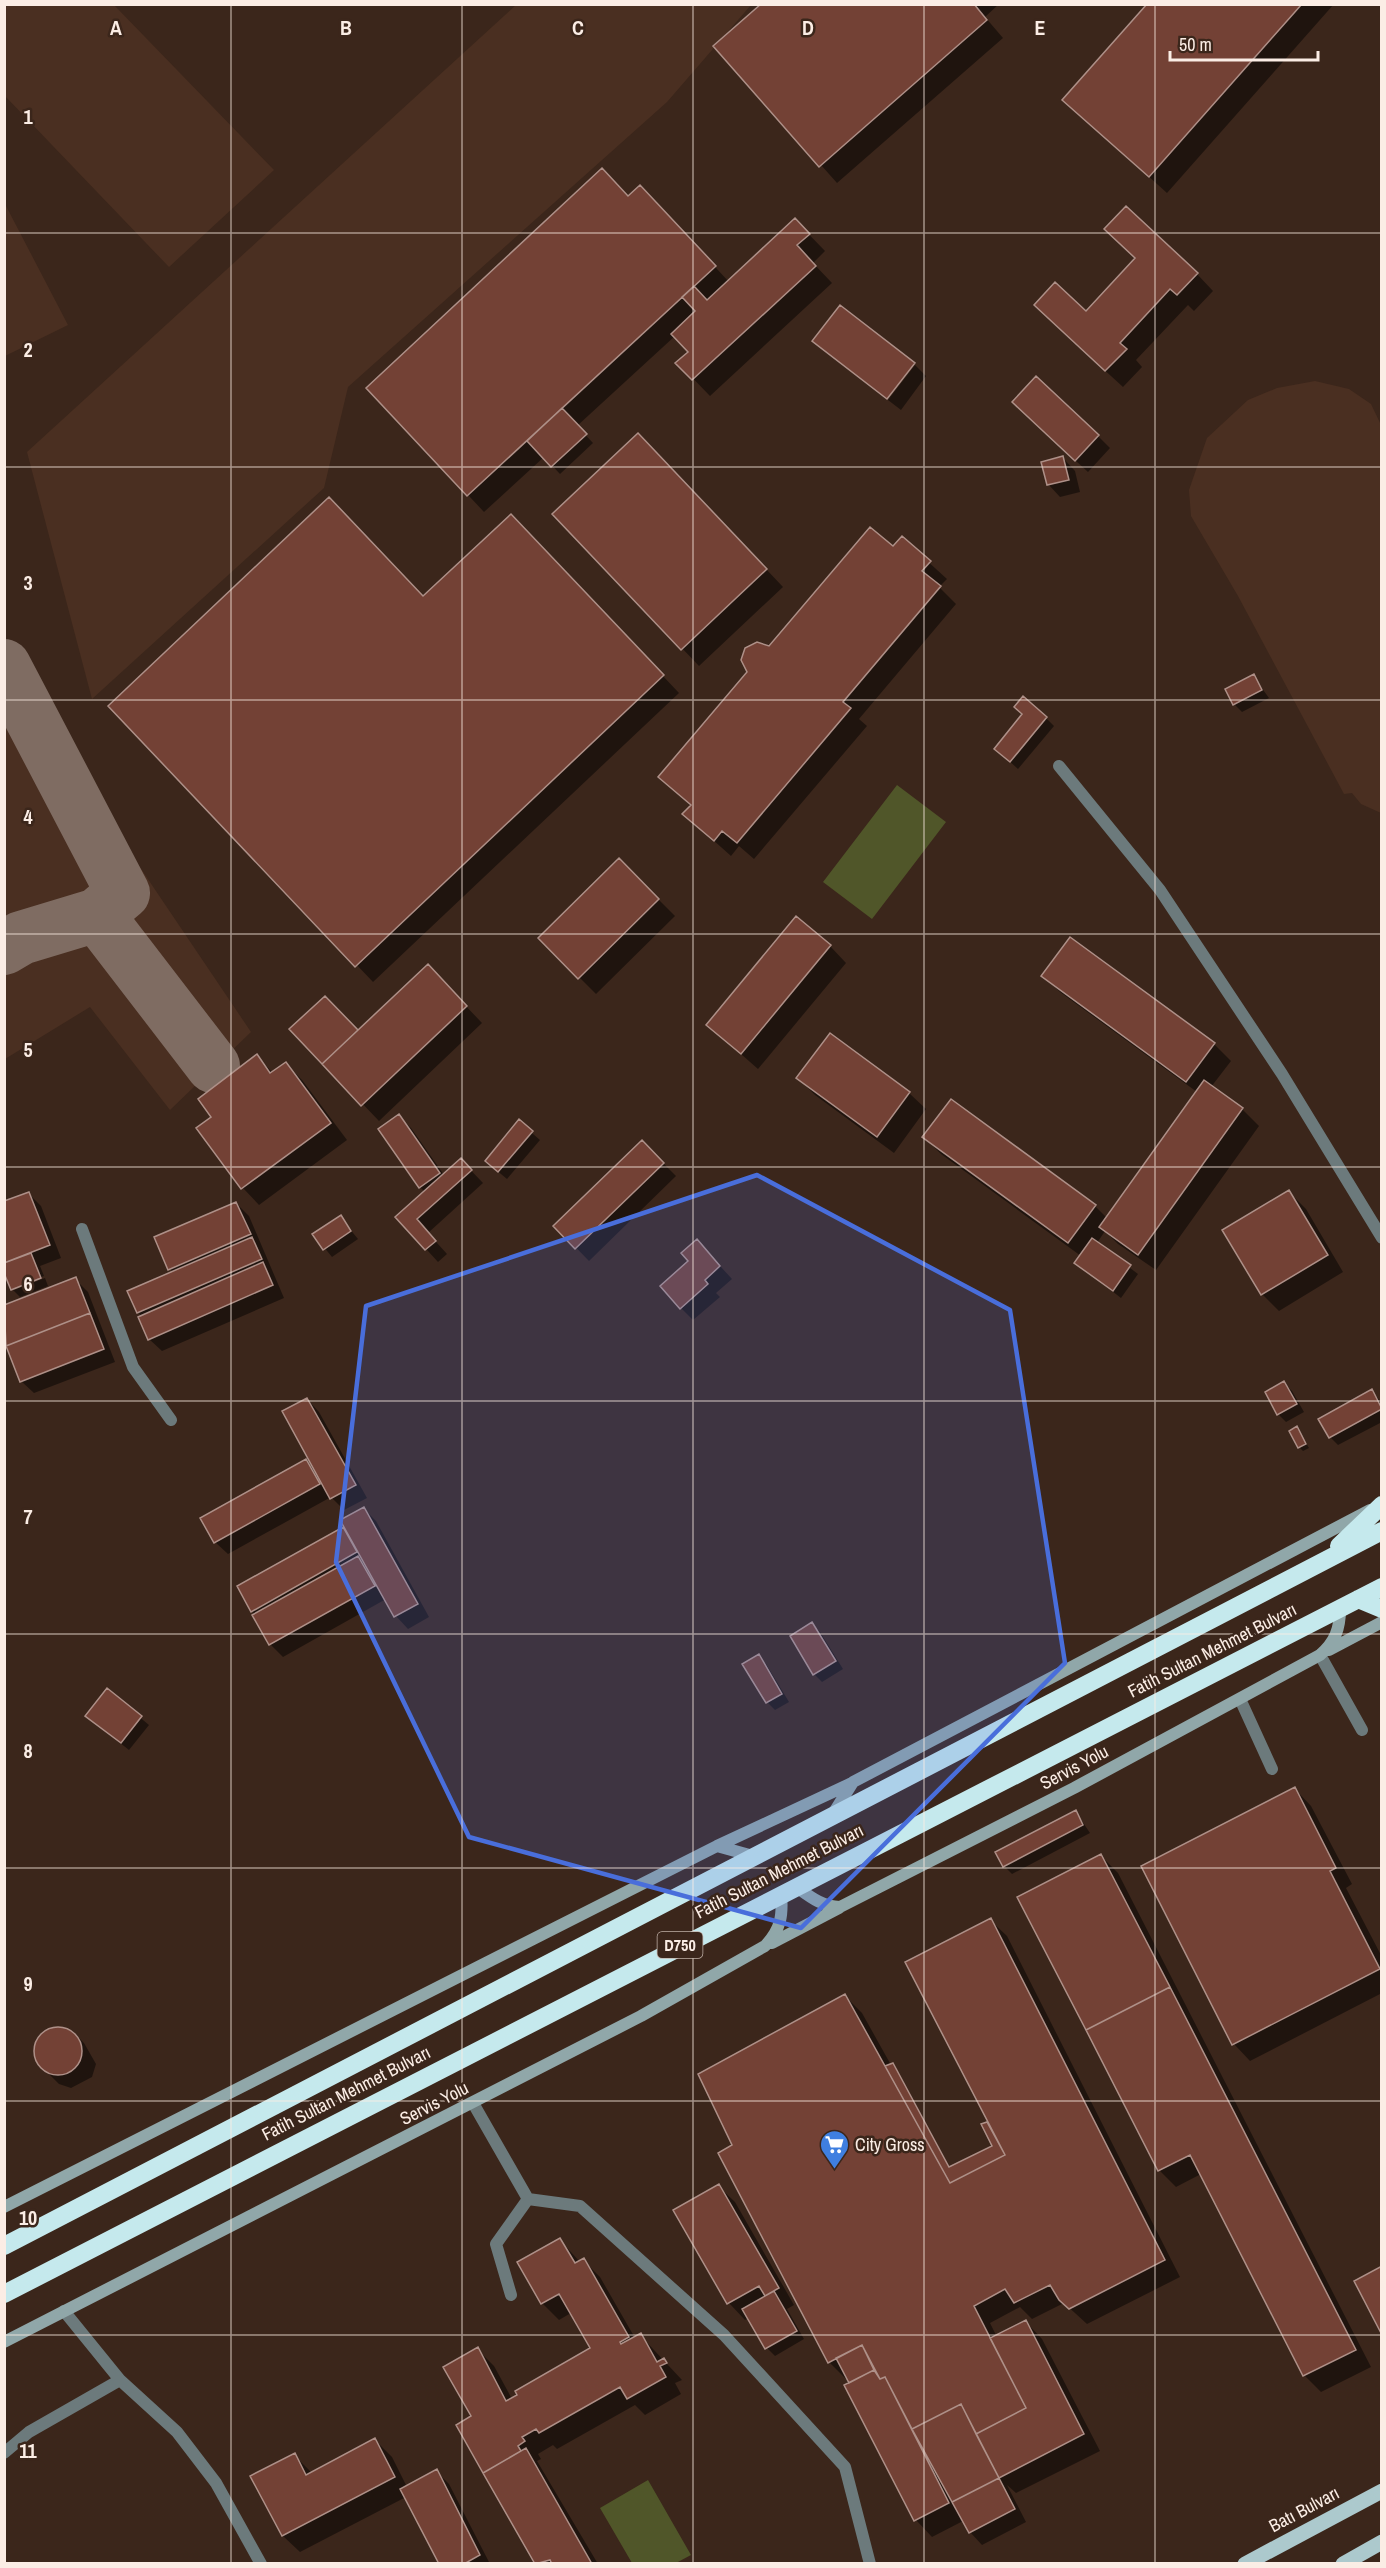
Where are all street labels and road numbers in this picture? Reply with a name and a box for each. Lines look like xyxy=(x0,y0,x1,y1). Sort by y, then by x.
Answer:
street label: Fatih Sultan Mehmet Bulvarı xyxy=(1123,1597,1301,1703)
street label: Servis Yolu xyxy=(1035,1739,1113,1795)
street label: Fatih Sultan Mehmet Bulvarı xyxy=(690,1818,868,1924)
road number: D750 xyxy=(658,1932,702,1958)
street label: Fatih Sultan Mehmet Bulvarı xyxy=(257,2040,435,2146)
street label: Servis Yolu xyxy=(395,2075,473,2131)
street label: Batı Bulvarı xyxy=(1264,2480,1344,2538)

